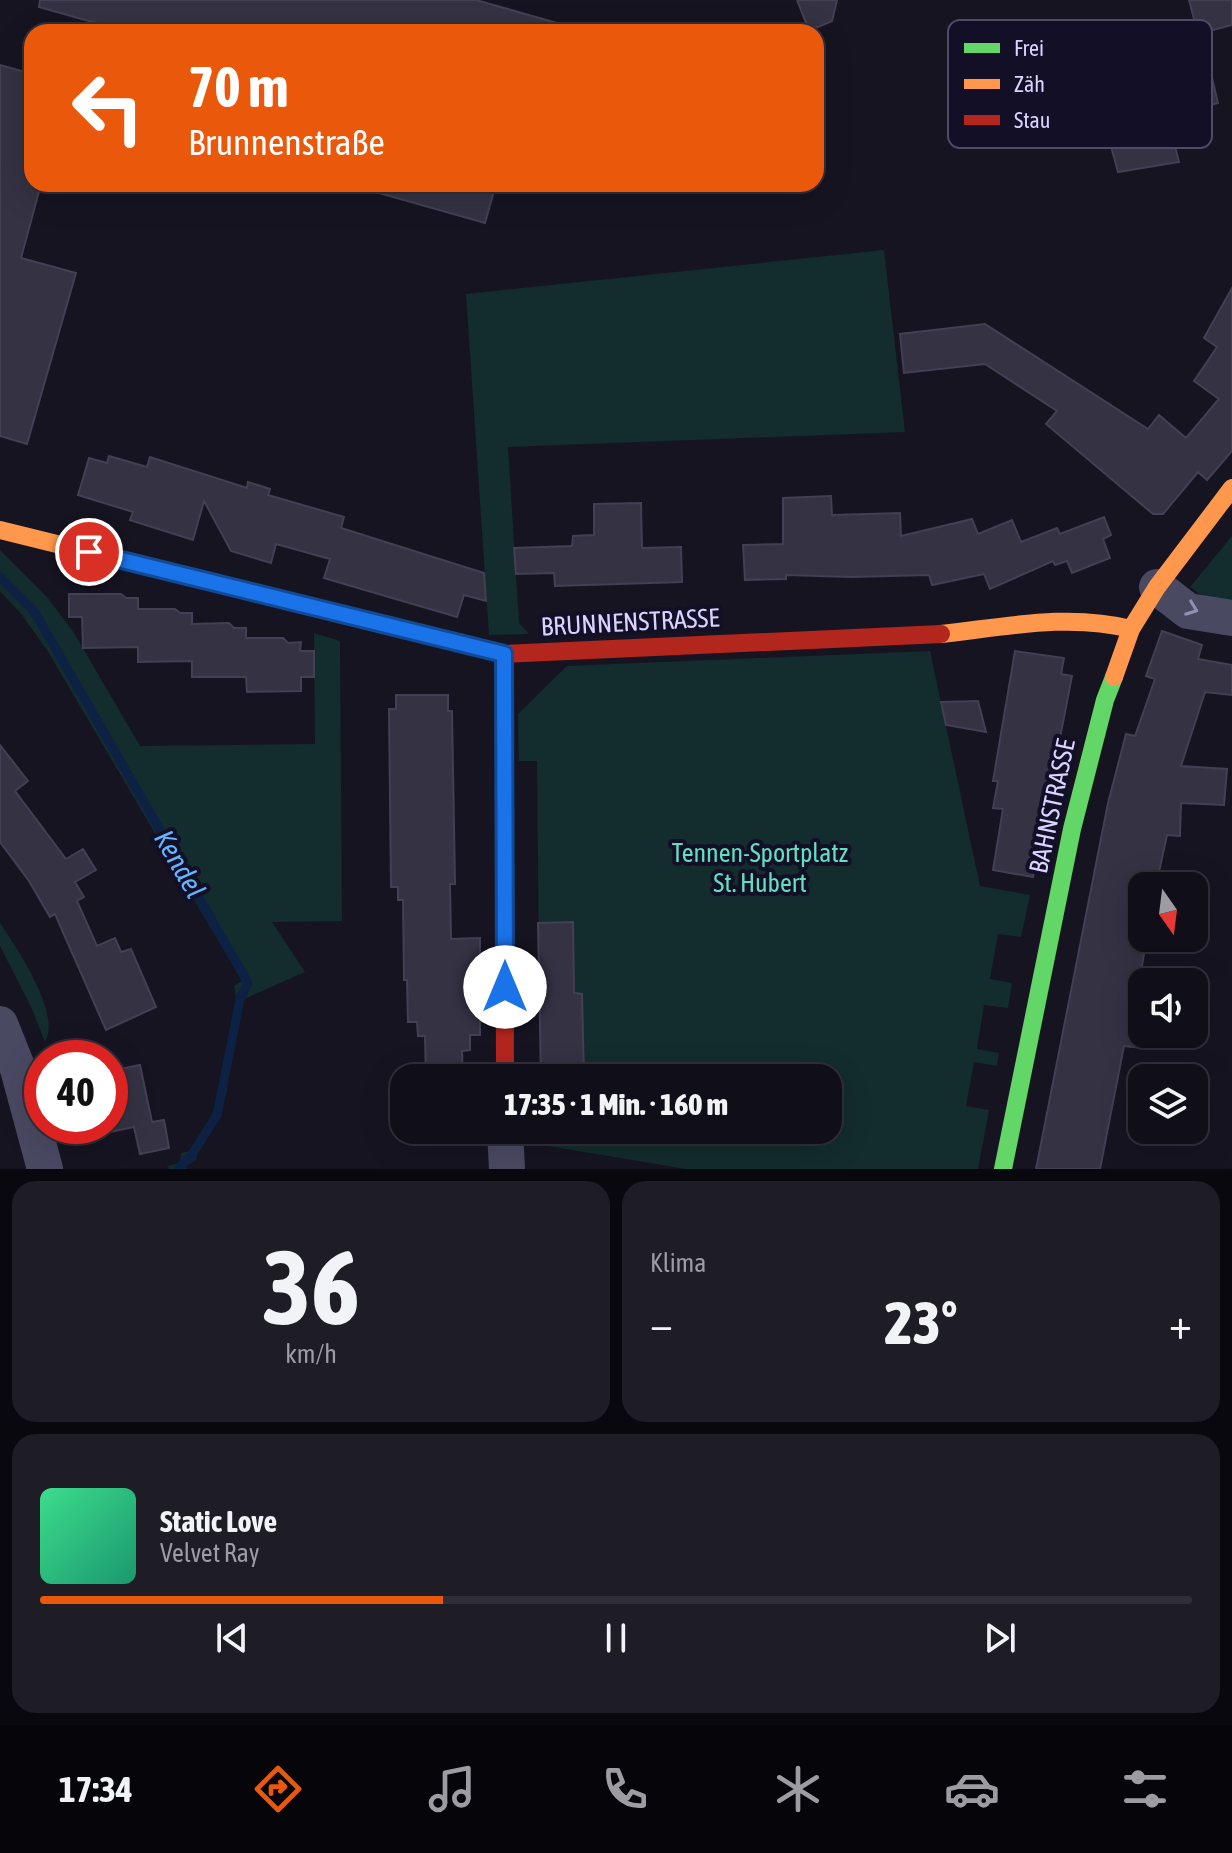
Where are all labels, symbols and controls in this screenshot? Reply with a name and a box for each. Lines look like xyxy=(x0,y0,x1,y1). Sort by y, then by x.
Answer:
legend xyxy=(948,20,1212,148)
text: Frei xyxy=(1014,35,1044,61)
text: 70 m xyxy=(188,55,289,119)
icon: left xyxy=(56,56,160,160)
text: Zäh xyxy=(1014,71,1045,97)
text: Stau xyxy=(1014,107,1050,133)
text: Brunnenstraße xyxy=(188,121,385,163)
pin xyxy=(55,518,123,586)
icon: arrive xyxy=(67,530,111,574)
one-way arrow xyxy=(1184,599,1198,616)
street label: BRUNNENSTRASSE xyxy=(540,602,720,642)
street label: BAHNSTRASSE xyxy=(1023,736,1081,876)
water label: Kendel xyxy=(148,824,212,904)
park label: Tennen-Sportplatz St. Hubert xyxy=(672,838,848,898)
north arrow xyxy=(1128,872,1208,952)
map controls xyxy=(1128,872,1208,1144)
position arrow xyxy=(463,945,547,1029)
button: sound xyxy=(1128,968,1208,1048)
speed limit sign: 40 xyxy=(24,1040,128,1144)
button: layers xyxy=(1128,1064,1208,1144)
text: 17:35 · 1 Min. · 160 m xyxy=(504,1087,728,1121)
text: 36 xyxy=(262,1227,360,1346)
text: Klima xyxy=(650,1248,706,1278)
text: 23° xyxy=(885,1288,957,1357)
text: − xyxy=(650,1298,673,1348)
text: + xyxy=(1169,1298,1192,1348)
text: km/h xyxy=(285,1339,337,1369)
text: Static Love xyxy=(160,1504,277,1538)
text: Velvet Ray xyxy=(160,1538,260,1568)
icon: previous xyxy=(210,1616,254,1660)
icon: pause xyxy=(594,1616,638,1660)
icon: next xyxy=(978,1616,1022,1660)
icon: directions xyxy=(250,1761,306,1817)
icon: music xyxy=(424,1761,480,1817)
icon: phone xyxy=(597,1761,653,1817)
icon: climate xyxy=(770,1761,826,1817)
icon: car xyxy=(944,1761,1000,1817)
icon: filters xyxy=(1117,1761,1173,1817)
text: 17:34 xyxy=(59,1768,133,1810)

